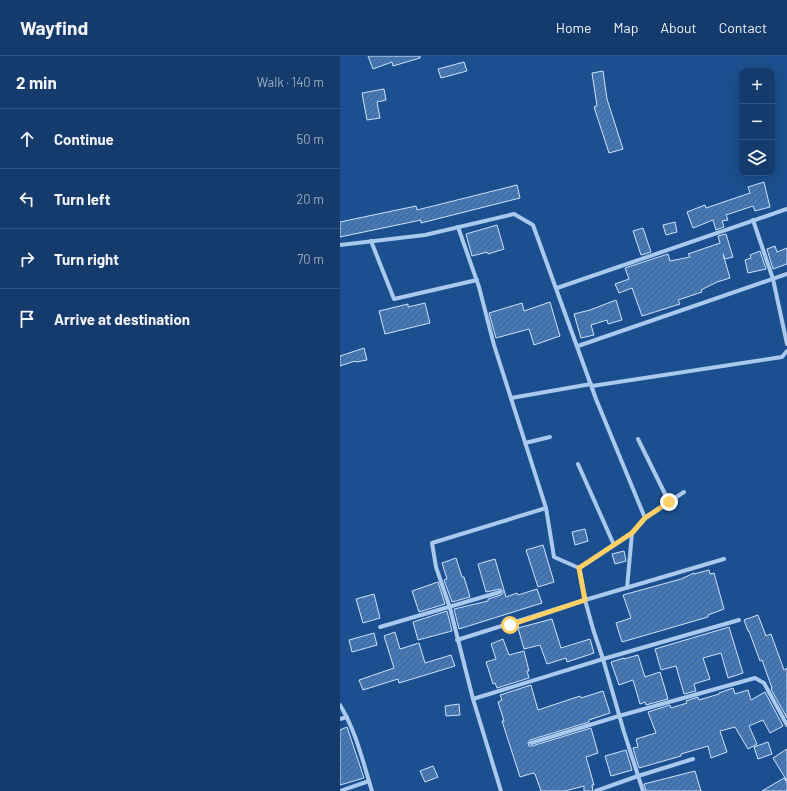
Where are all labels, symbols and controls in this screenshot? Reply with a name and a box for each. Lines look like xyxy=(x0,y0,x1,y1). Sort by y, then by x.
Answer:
text: Wayfind xyxy=(20,16,88,39)
text: Home xyxy=(556,19,592,36)
text: Map xyxy=(614,19,638,36)
text: About xyxy=(660,19,697,36)
text: Contact xyxy=(719,19,767,36)
map controls xyxy=(739,68,775,176)
button: + xyxy=(739,68,775,104)
text: 2 min xyxy=(16,72,57,92)
text: Walk · 140 m xyxy=(257,74,324,90)
button: − xyxy=(739,104,775,140)
icon: ahead xyxy=(16,128,38,150)
text: Continue xyxy=(54,130,114,148)
text: 50 m xyxy=(297,131,324,147)
button: layers xyxy=(739,140,775,176)
icon: left xyxy=(16,188,38,210)
text: Turn left xyxy=(54,190,110,208)
text: 20 m xyxy=(296,191,324,207)
icon: right xyxy=(16,248,38,270)
text: Turn right xyxy=(54,250,119,268)
text: 70 m xyxy=(297,251,324,267)
icon: arrive xyxy=(16,308,38,330)
text: Arrive at destination xyxy=(54,310,190,328)
route end xyxy=(660,493,678,511)
route start xyxy=(501,616,519,634)

